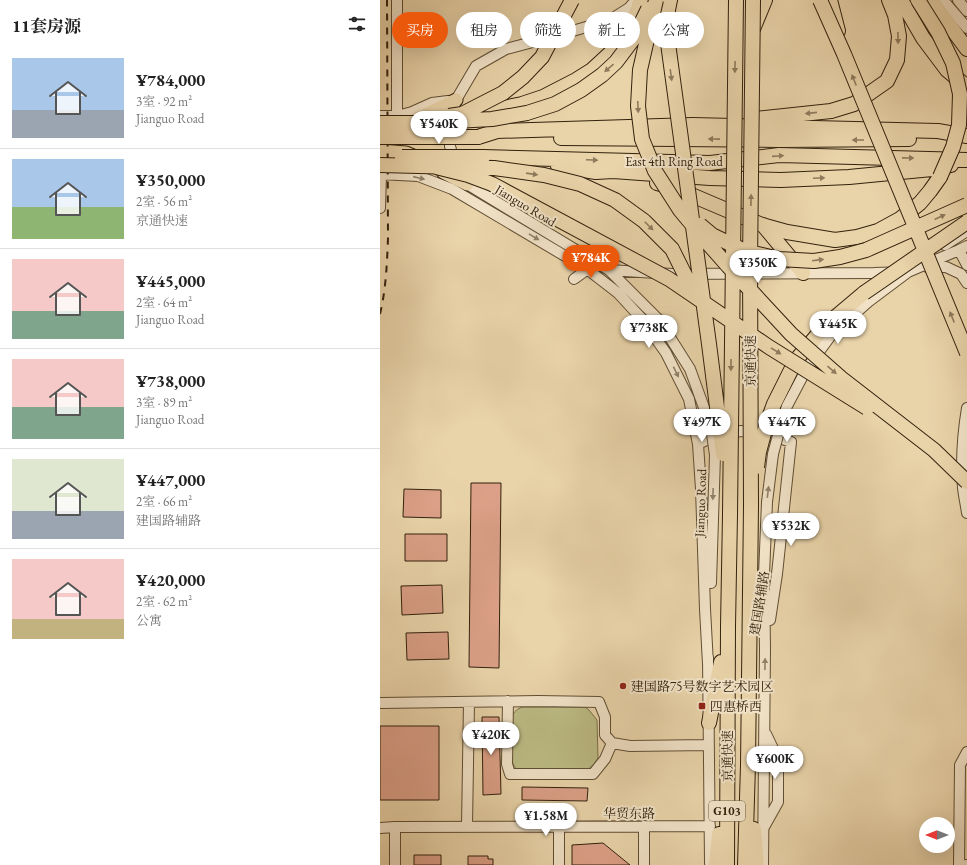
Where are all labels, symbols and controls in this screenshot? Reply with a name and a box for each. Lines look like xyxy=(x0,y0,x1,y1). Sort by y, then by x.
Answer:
chip: 买房 xyxy=(392,12,448,48)
chip: 租房 xyxy=(456,12,512,48)
chip: 筛选 xyxy=(520,12,576,48)
chip: 新上 xyxy=(584,12,640,48)
chip: 公寓 xyxy=(648,12,704,48)
icon: filters xyxy=(346,13,368,35)
text: 11套房源 xyxy=(12,15,81,37)
one-way arrow xyxy=(895,32,901,45)
one-way arrow xyxy=(732,61,738,74)
one-way arrow xyxy=(605,63,614,72)
text: ¥784,000 xyxy=(136,69,205,91)
one-way arrow xyxy=(668,69,674,81)
icon: home xyxy=(44,74,92,122)
one-way arrow xyxy=(851,74,857,86)
text: 3室 · 92 m² xyxy=(136,93,192,110)
one-way arrow xyxy=(635,101,642,113)
text: Jianguo Road xyxy=(136,110,204,127)
one-way arrow xyxy=(805,110,817,117)
pin: ¥540K xyxy=(411,111,467,145)
text: ¥540K xyxy=(419,115,459,132)
one-way arrow xyxy=(707,136,720,142)
one-way arrow xyxy=(851,137,864,143)
street label: East 4th Ring Road xyxy=(625,153,723,170)
one-way arrow xyxy=(772,153,785,159)
one-way arrow xyxy=(902,155,914,162)
one-way arrow xyxy=(586,157,599,163)
text: ¥350,000 xyxy=(136,169,205,191)
one-way arrow xyxy=(526,171,539,177)
icon: home xyxy=(44,175,92,223)
one-way arrow xyxy=(412,175,425,181)
one-way arrow xyxy=(813,175,826,181)
street label: Jianguo Road xyxy=(491,180,560,231)
text: 2室 · 56 m² xyxy=(136,193,192,210)
one-way arrow xyxy=(748,193,754,206)
text: 京通快速 xyxy=(136,212,188,229)
one-way arrow xyxy=(934,214,945,220)
one-way arrow xyxy=(644,221,654,231)
one-way arrow xyxy=(528,234,540,241)
pin: ¥784K xyxy=(563,245,619,279)
text: ¥784K xyxy=(571,249,611,266)
pin: ¥350K xyxy=(730,250,786,284)
text: ¥350K xyxy=(738,254,778,271)
one-way arrow xyxy=(812,257,824,263)
text: ¥445,000 xyxy=(136,270,205,292)
icon: home xyxy=(44,275,92,323)
text: 2室 · 64 m² xyxy=(136,294,192,311)
text: Jianguo Road xyxy=(136,311,204,328)
pin: ¥445K xyxy=(810,311,866,345)
one-way arrow xyxy=(949,311,955,323)
pin: ¥738K xyxy=(621,315,677,349)
text: ¥445K xyxy=(818,315,858,332)
text: ¥738K xyxy=(629,319,669,336)
street label: 京通快速 xyxy=(742,335,759,387)
one-way arrow xyxy=(770,348,782,355)
one-way arrow xyxy=(728,359,734,372)
one-way arrow xyxy=(827,366,837,375)
one-way arrow xyxy=(672,367,679,378)
text: ¥738,000 xyxy=(136,370,205,392)
icon: home xyxy=(44,375,92,423)
text: 3室 · 89 m² xyxy=(136,394,192,411)
pin: ¥497K xyxy=(674,409,730,443)
pin: ¥447K xyxy=(759,409,815,443)
text: Jianguo Road xyxy=(136,411,204,428)
text: ¥497K xyxy=(682,413,722,430)
text: ¥447K xyxy=(767,413,807,430)
street label: Jianguo Road xyxy=(691,468,710,538)
text: ¥447,000 xyxy=(136,469,205,491)
icon: home xyxy=(44,475,92,523)
one-way arrow xyxy=(765,486,771,498)
one-way arrow xyxy=(710,488,717,500)
text: 2室 · 66 m² xyxy=(136,493,192,510)
text: 建国路辅路 xyxy=(136,512,201,529)
pin: ¥532K xyxy=(763,513,819,547)
text: ¥532K xyxy=(771,517,811,534)
text: ¥420,000 xyxy=(136,569,205,591)
street label: 建国路辅路 xyxy=(746,570,773,637)
icon: home xyxy=(44,575,92,623)
text: 2室 · 62 m² xyxy=(136,593,192,610)
text: 公寓 xyxy=(136,612,162,629)
one-way arrow xyxy=(762,657,768,670)
place label: 建国路75号数字艺术园区 xyxy=(631,678,773,695)
marker: 建国路75号数字艺术园区 xyxy=(618,681,628,691)
place label: 四惠桥西 xyxy=(710,698,762,715)
marker: 四惠桥西 xyxy=(697,701,707,711)
pin: ¥420K xyxy=(463,722,519,756)
text: ¥420K xyxy=(471,726,511,743)
street label: 京通快速 xyxy=(719,730,736,782)
pin: ¥600K xyxy=(747,746,803,780)
text: ¥600K xyxy=(755,750,795,767)
road number: G103 xyxy=(709,801,745,821)
pin: ¥1.58M xyxy=(513,803,579,837)
street label: 华贸东路 xyxy=(603,805,655,822)
text: ¥1.58M xyxy=(524,807,568,824)
north arrow xyxy=(919,817,955,853)
map controls xyxy=(919,817,955,853)

